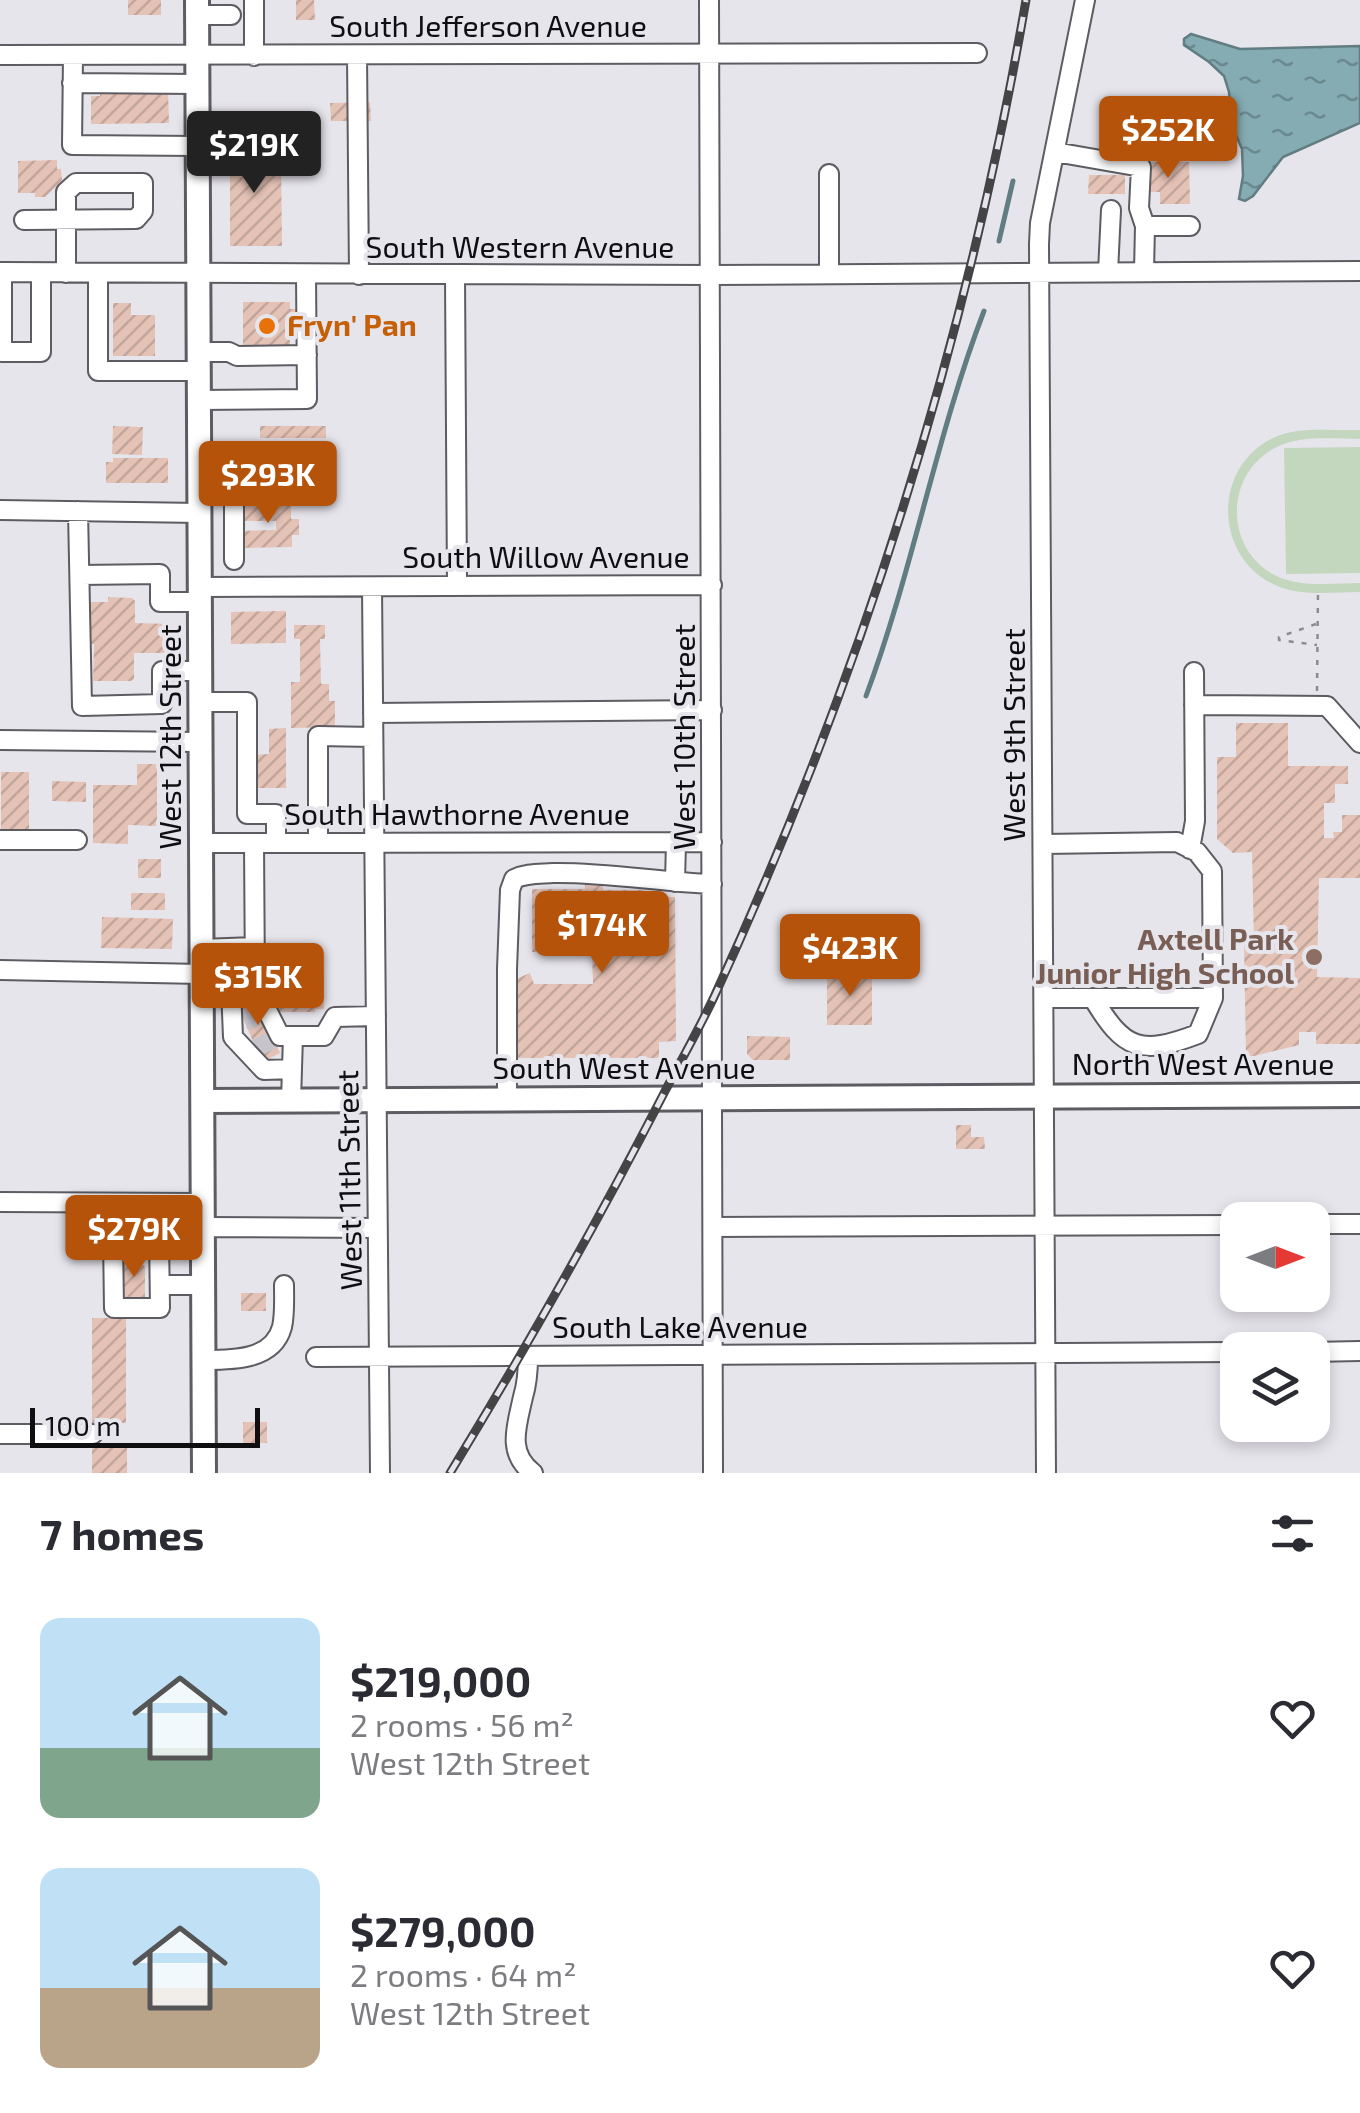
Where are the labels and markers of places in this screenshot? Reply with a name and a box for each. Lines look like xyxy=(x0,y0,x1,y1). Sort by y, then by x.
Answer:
pin: $252K xyxy=(1098,96,1238,181)
pin: $219K xyxy=(184,111,324,196)
place label: Fryn' Pan xyxy=(287,306,417,343)
marker: Fryn' Pan xyxy=(256,315,278,337)
pin: $293K xyxy=(198,441,338,526)
pin: $174K xyxy=(532,891,672,976)
pin: $423K xyxy=(780,914,920,999)
place label: Axtell Park Junior High School xyxy=(1035,920,1294,990)
pin: $315K xyxy=(188,943,328,1028)
marker: Axtell Park Junior High School xyxy=(1303,946,1325,968)
pin: $279K xyxy=(64,1195,204,1280)

